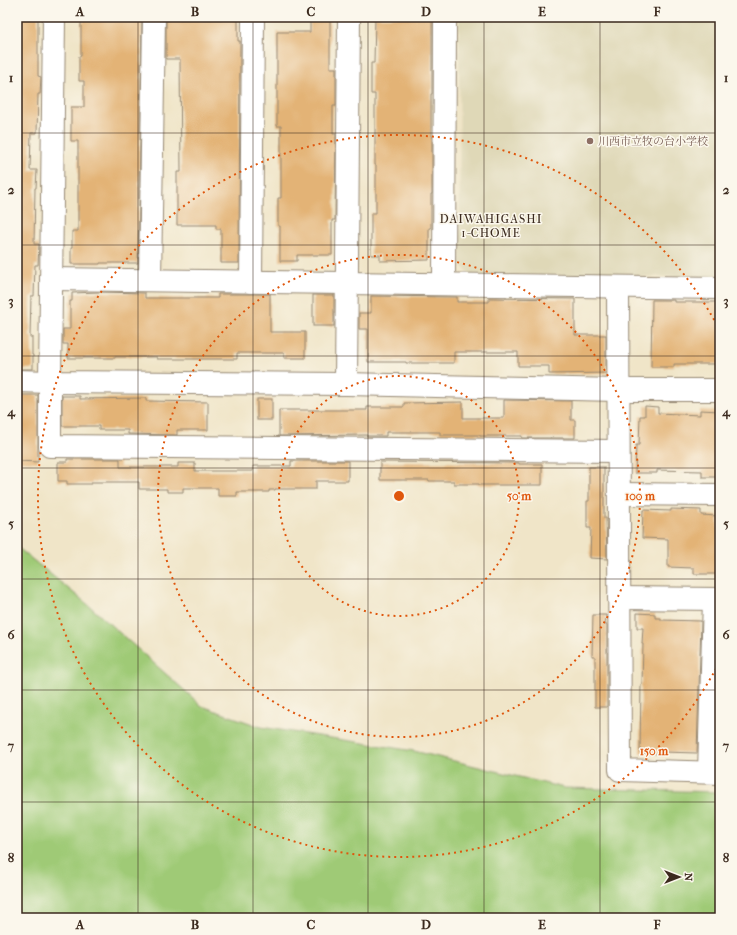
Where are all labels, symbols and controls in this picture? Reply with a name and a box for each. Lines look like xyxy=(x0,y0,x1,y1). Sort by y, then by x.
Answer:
text: A xyxy=(75,4,85,19)
text: B xyxy=(191,4,200,19)
text: C xyxy=(307,4,316,19)
text: D xyxy=(421,4,431,19)
text: E xyxy=(538,4,546,19)
text: F xyxy=(653,4,661,19)
text: 1 xyxy=(9,70,14,85)
text: 1 xyxy=(724,70,729,85)
place label: 川西市立牧の台小学校 xyxy=(598,135,708,148)
marker: 川西市立牧の台小学校 xyxy=(585,136,595,146)
text: 2 xyxy=(8,182,15,197)
text: 2 xyxy=(723,182,730,197)
district label: DAIWAHIGASHI 1-CHOME xyxy=(440,212,542,240)
text: 3 xyxy=(8,293,14,309)
text: 3 xyxy=(723,293,729,309)
text: 4 xyxy=(6,404,16,420)
text: 4 xyxy=(721,404,731,420)
centre of rings xyxy=(392,489,406,503)
text: 50 m xyxy=(507,489,532,503)
text: 100 m xyxy=(625,489,656,503)
text: 5 xyxy=(8,516,14,531)
text: 5 xyxy=(723,516,729,531)
text: 6 xyxy=(7,627,15,642)
text: 6 xyxy=(722,627,730,642)
text: 7 xyxy=(7,738,15,753)
text: 7 xyxy=(722,738,730,753)
text: 150 m xyxy=(640,744,669,758)
text: 8 xyxy=(8,850,15,865)
text: 8 xyxy=(723,850,730,865)
north arrow xyxy=(659,857,699,897)
text: N xyxy=(682,873,695,882)
text: A xyxy=(75,917,85,932)
text: B xyxy=(191,917,200,932)
text: C xyxy=(307,917,316,932)
text: D xyxy=(421,917,431,932)
text: E xyxy=(538,917,546,932)
text: F xyxy=(653,917,661,932)

